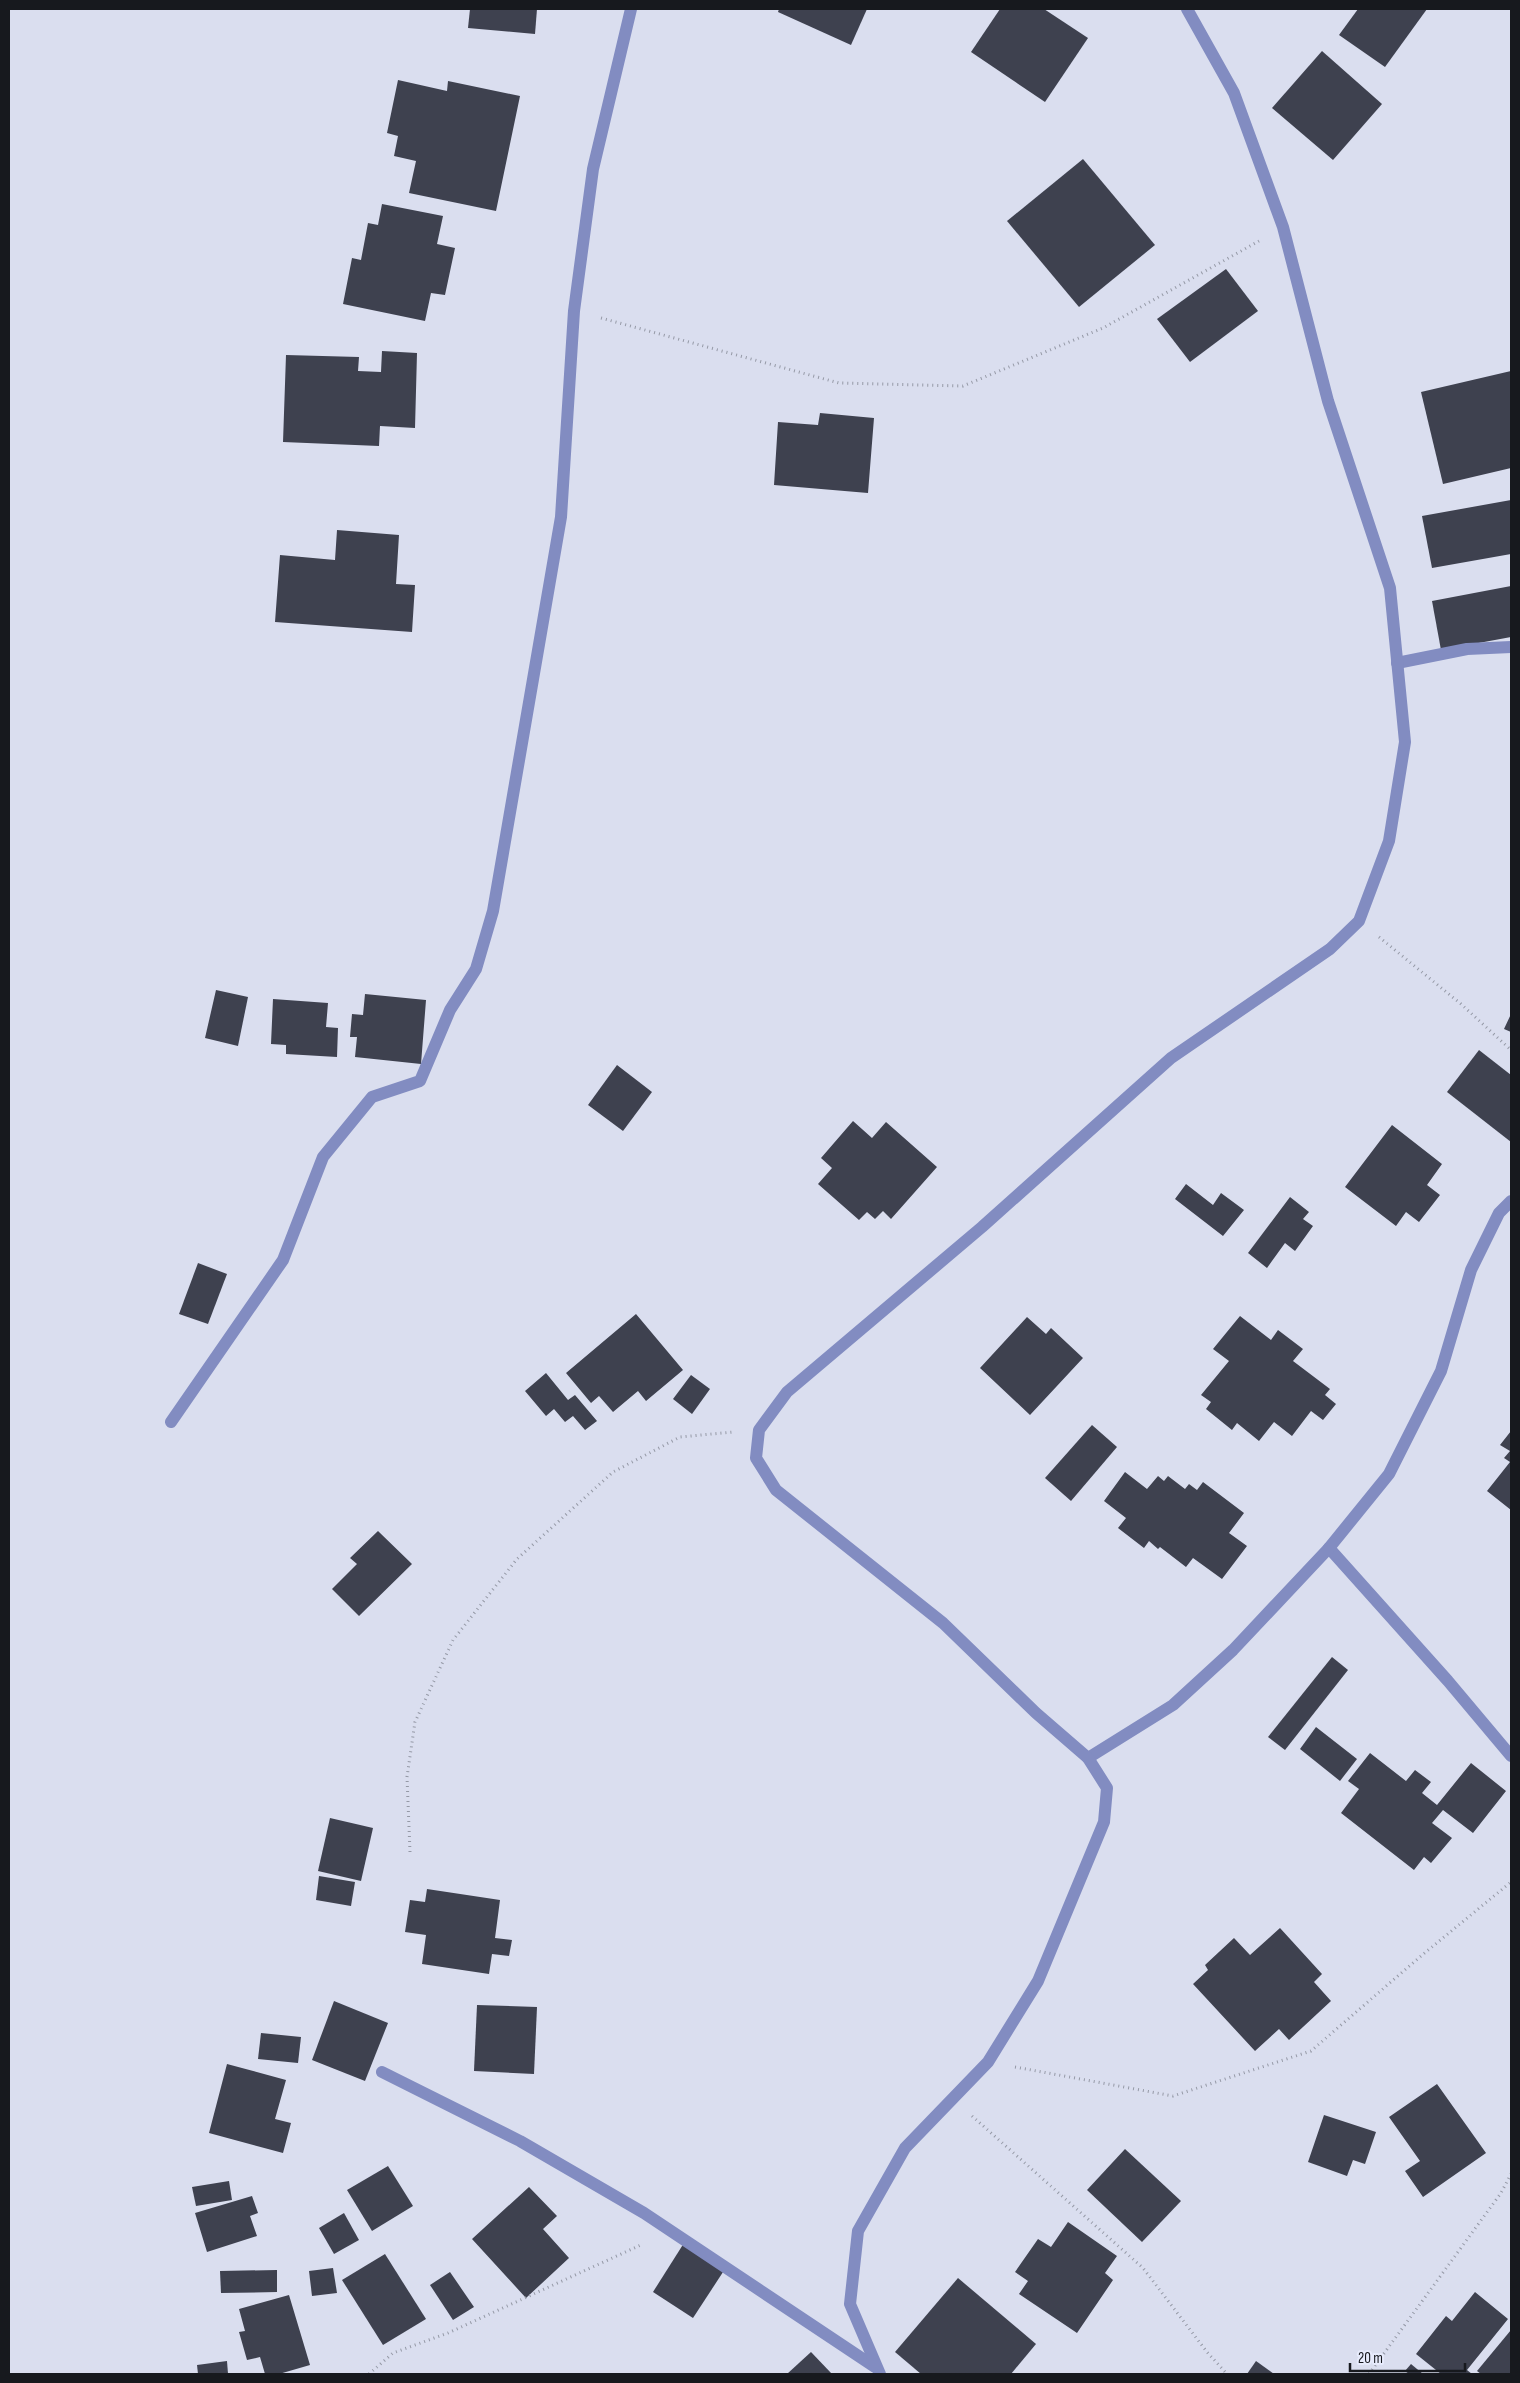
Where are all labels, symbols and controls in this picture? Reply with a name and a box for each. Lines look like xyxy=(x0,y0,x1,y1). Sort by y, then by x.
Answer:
scale bar xyxy=(1350,2340,1465,2372)
text: 20 m xyxy=(1358,2349,1383,2368)

